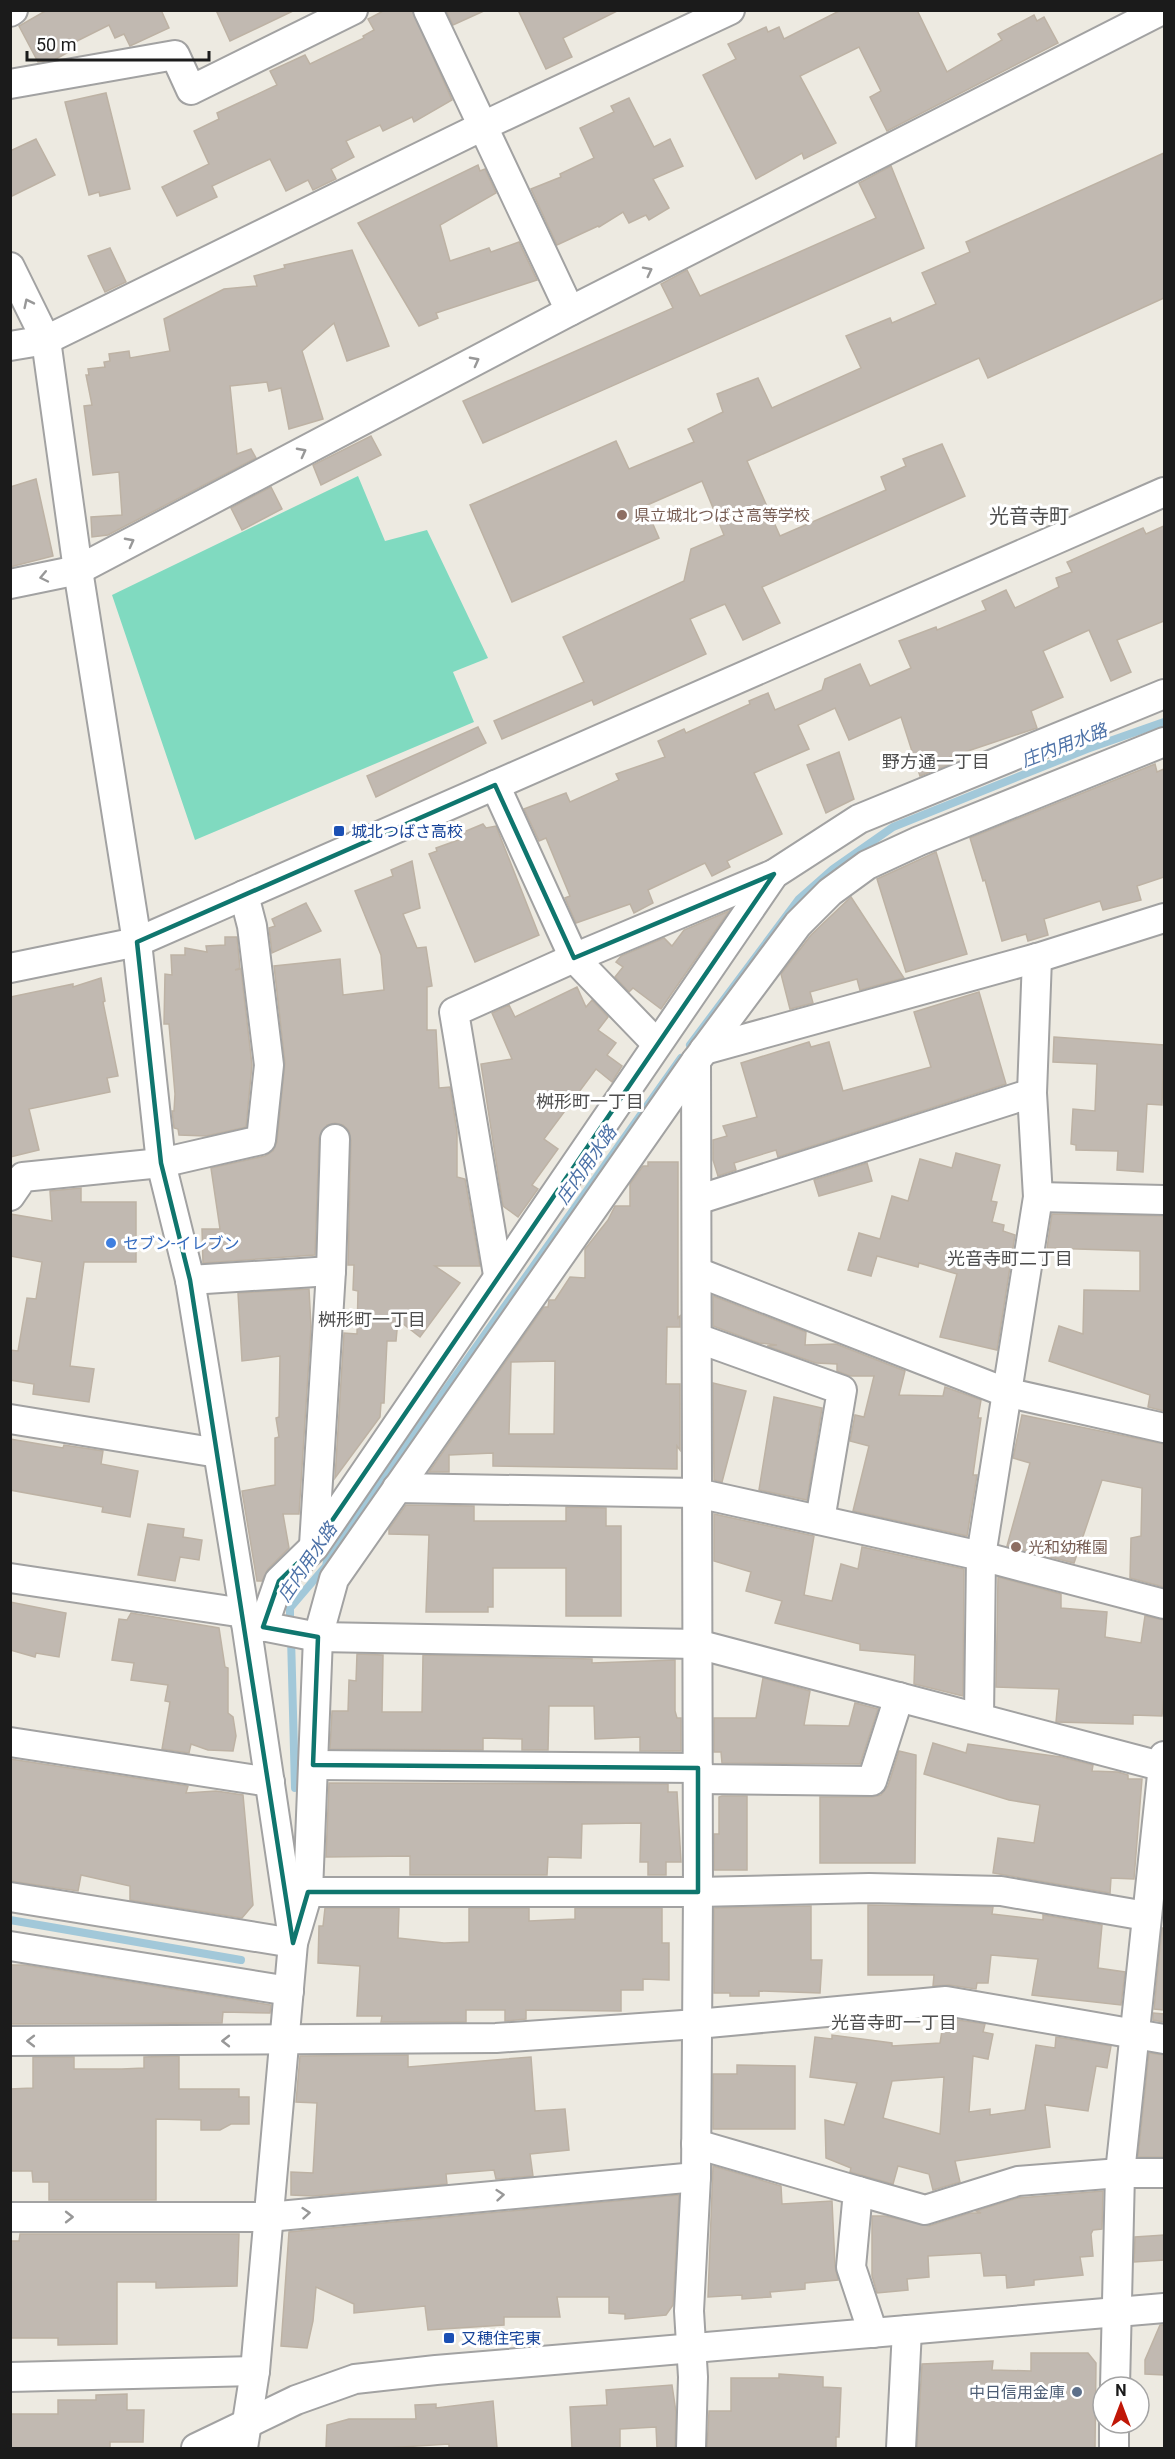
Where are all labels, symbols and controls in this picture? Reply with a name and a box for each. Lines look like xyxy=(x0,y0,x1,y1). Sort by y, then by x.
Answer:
scale bar xyxy=(27,24,208,62)
text: 50 m xyxy=(36,34,76,55)
one-way arrow xyxy=(642,267,652,278)
one-way arrow xyxy=(24,299,36,310)
one-way arrow xyxy=(469,357,479,368)
one-way arrow xyxy=(296,448,307,459)
district label: 光音寺町 xyxy=(989,504,1069,528)
place label: 県立城北つばさ高等学校 xyxy=(634,506,810,525)
marker: 県立城北つばさ高等学校 xyxy=(615,508,629,522)
one-way arrow xyxy=(123,538,134,550)
one-way arrow xyxy=(39,570,49,583)
water label: 庄内用水路 xyxy=(1018,718,1112,771)
district label: 野方通一丁目 xyxy=(882,751,990,772)
place label: 城北つばさ高校 xyxy=(351,822,463,841)
marker: 城北つばさ高校 xyxy=(332,824,346,838)
district label: 桝形町一丁目 xyxy=(536,1091,644,1112)
water label: 庄内用水路 xyxy=(552,1120,622,1208)
place label: セブン-イレブン xyxy=(123,1234,239,1253)
marker: セブン-イレブン xyxy=(104,1236,118,1250)
district label: 光音寺町二丁目 xyxy=(947,1248,1073,1269)
district label: 桝形町一丁目 xyxy=(318,1309,426,1330)
water label: 庄内用水路 xyxy=(273,1517,342,1605)
place label: 光和幼稚園 xyxy=(1028,1538,1108,1557)
marker: 光和幼稚園 xyxy=(1009,1540,1023,1554)
district label: 光音寺町一丁目 xyxy=(831,2012,957,2033)
one-way arrow xyxy=(27,2035,36,2047)
one-way arrow xyxy=(222,2035,231,2047)
one-way arrow xyxy=(495,2189,505,2202)
one-way arrow xyxy=(301,2207,310,2220)
one-way arrow xyxy=(64,2211,73,2223)
place label: 又穂住宅東 xyxy=(461,2329,541,2348)
marker: 又穂住宅東 xyxy=(442,2331,456,2345)
north arrow xyxy=(1091,2375,1151,2435)
text: N xyxy=(1115,2381,1127,2400)
place label: 中日信用金庫 xyxy=(969,2383,1065,2402)
marker: 中日信用金庫 xyxy=(1070,2385,1084,2399)

